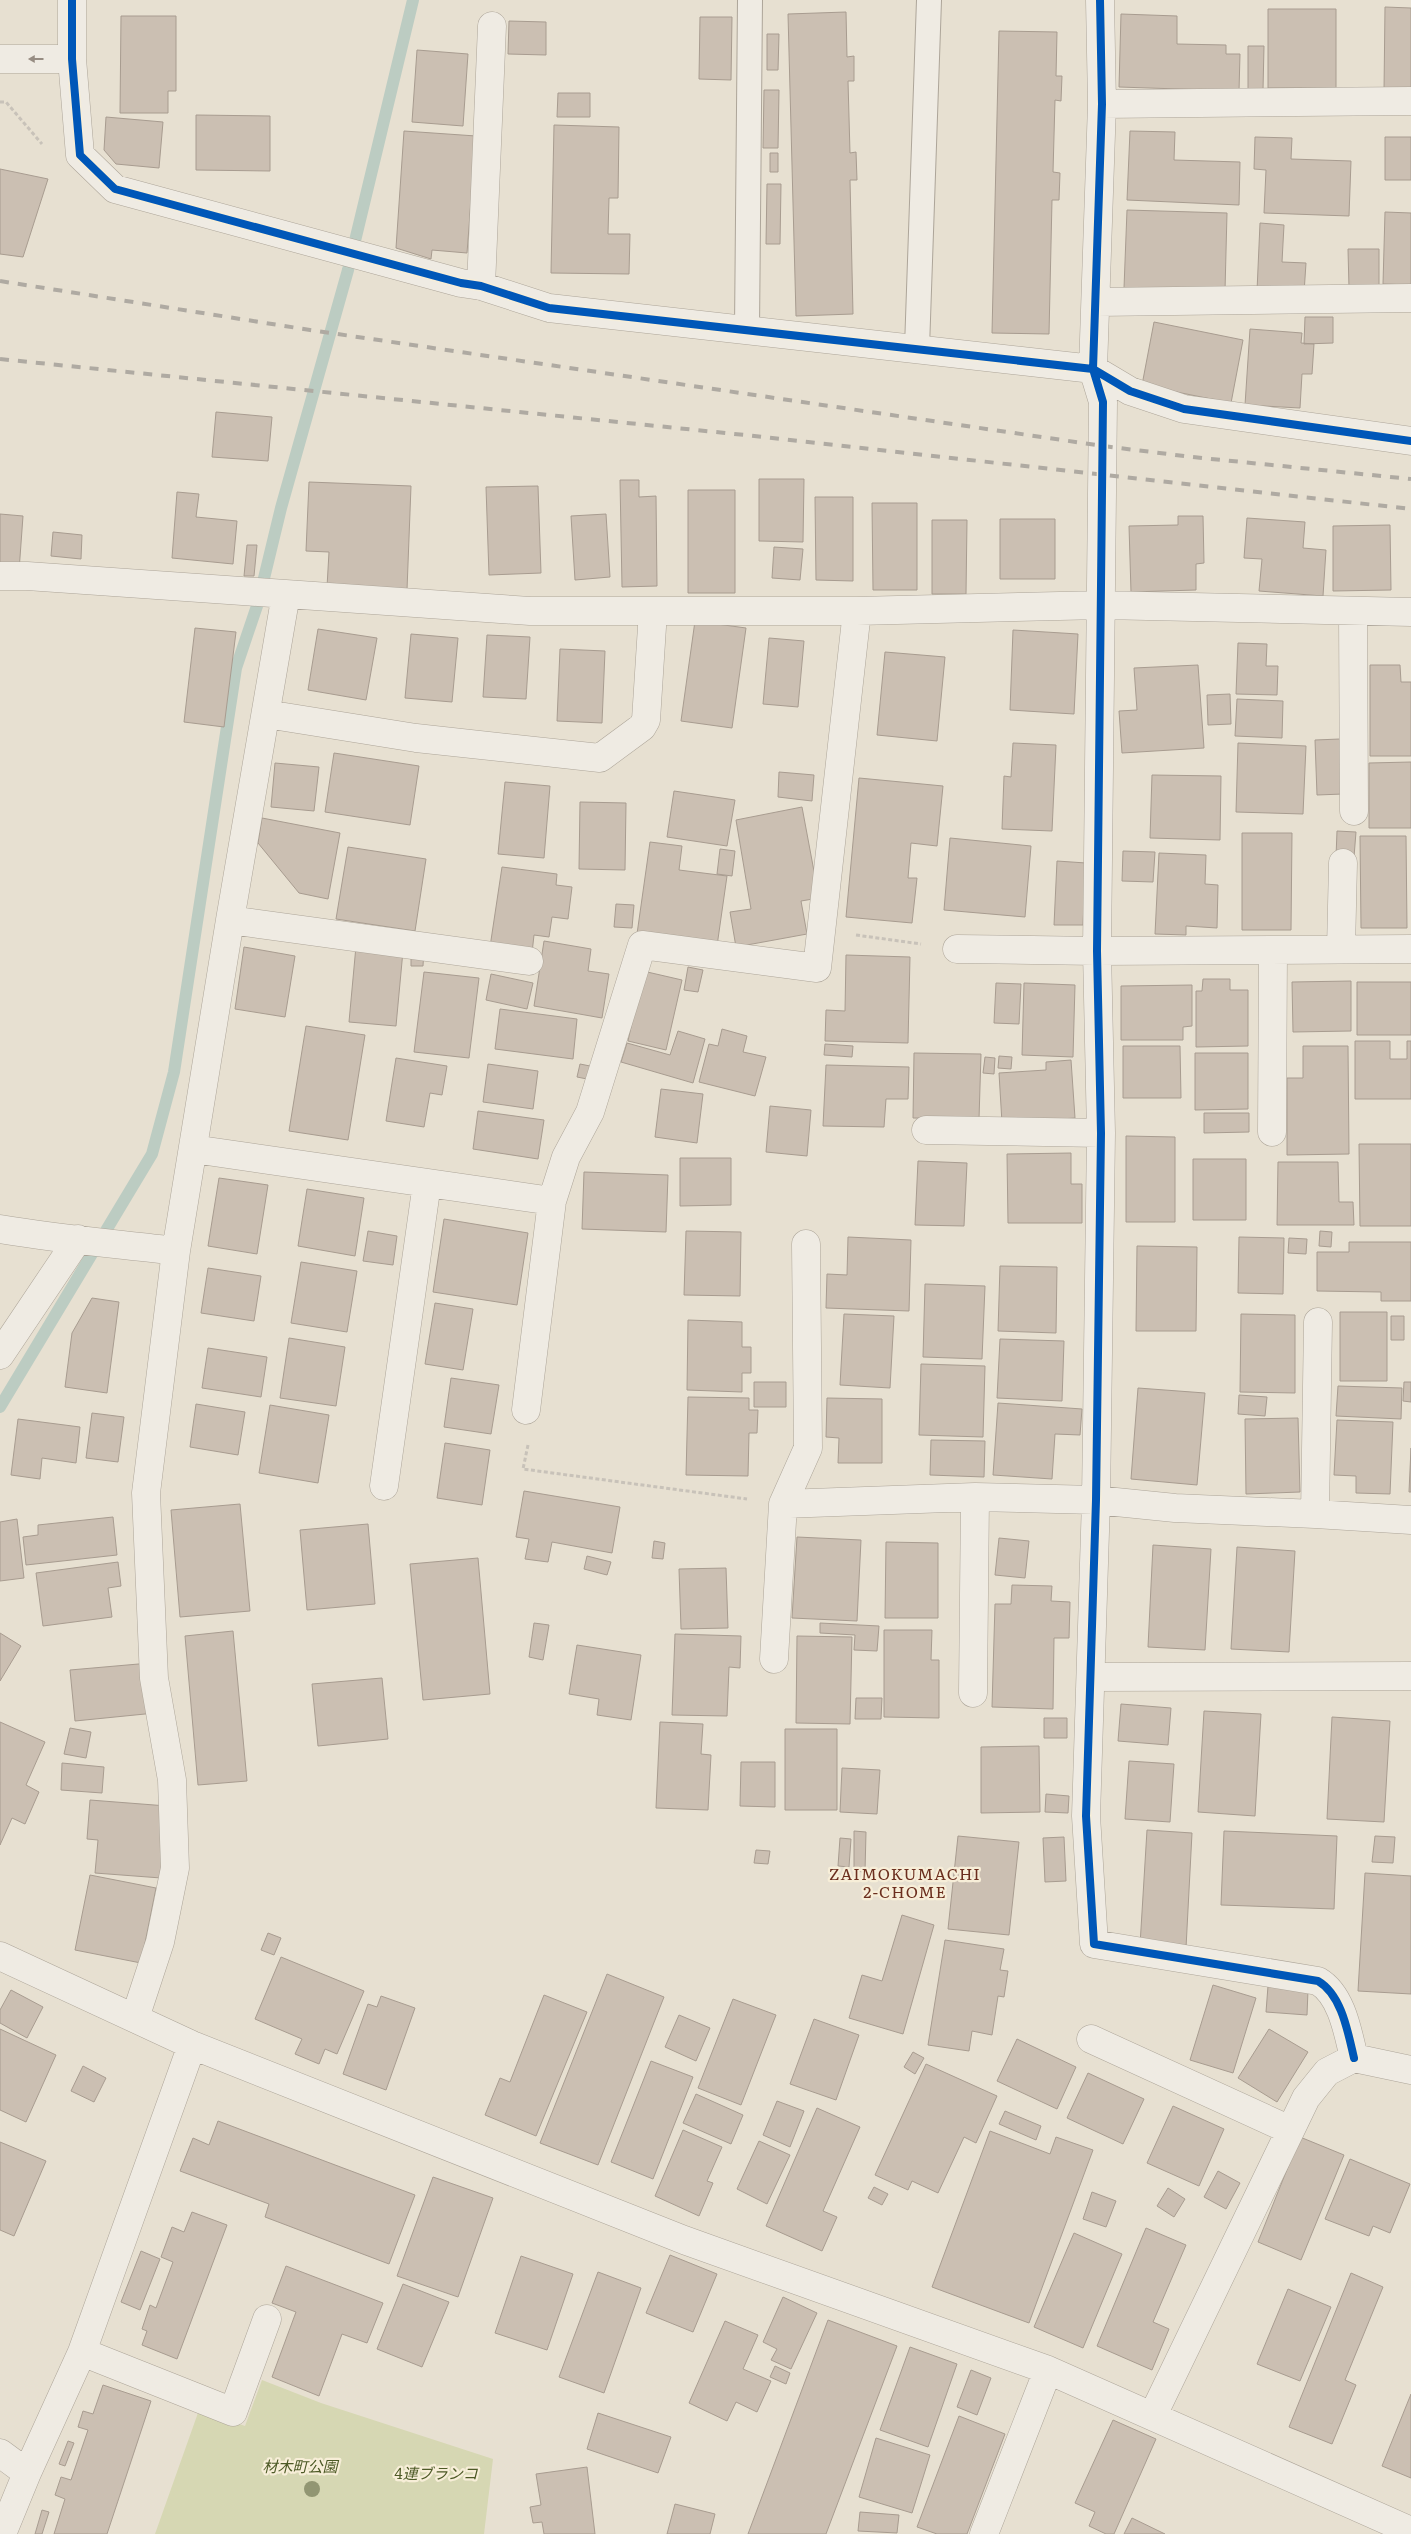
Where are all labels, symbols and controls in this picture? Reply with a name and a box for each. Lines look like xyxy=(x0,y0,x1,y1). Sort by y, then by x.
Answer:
one-way arrow xyxy=(28,55,44,63)
district label: ZAIMOKUMACHI 2-CHOME xyxy=(829,1861,981,1903)
park label: 材木町公園 xyxy=(262,2454,339,2477)
park label: 4連ブランコ xyxy=(394,2461,479,2484)

